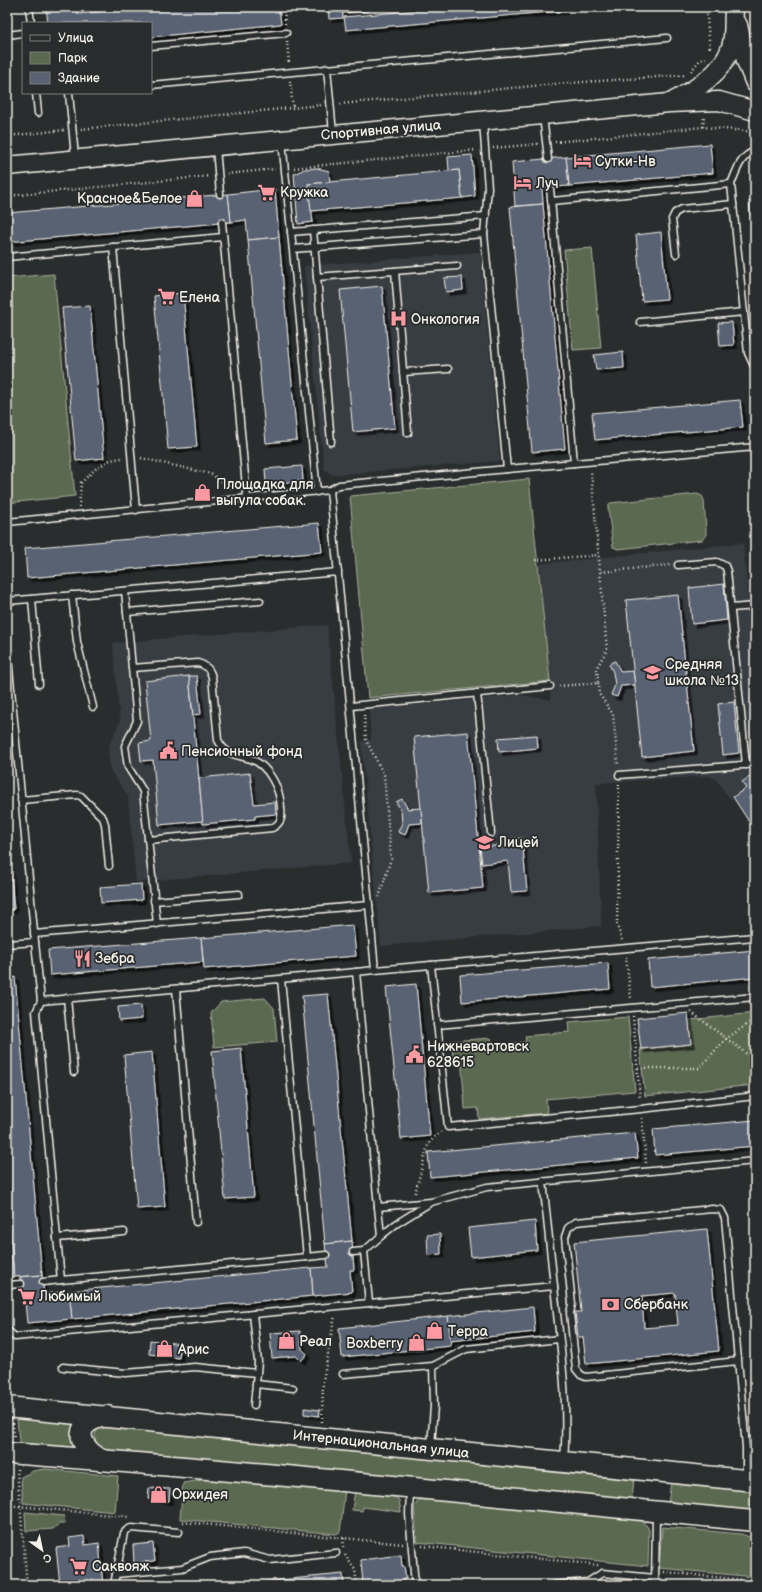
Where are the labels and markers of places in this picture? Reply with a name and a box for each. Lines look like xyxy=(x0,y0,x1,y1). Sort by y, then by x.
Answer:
hotel icon: Сутки-Нв xyxy=(572,151,592,171)
place label: Сутки-Нв xyxy=(595,153,656,170)
hotel icon: Луч xyxy=(513,173,533,193)
place label: Луч xyxy=(535,175,559,192)
supermarket icon: Кружка xyxy=(257,182,277,202)
place label: Кружка xyxy=(280,184,329,201)
shop icon: Красное&Белое xyxy=(185,188,205,208)
place label: Красное&Белое xyxy=(77,190,182,207)
supermarket icon: Елена xyxy=(156,287,176,307)
place label: Елена xyxy=(179,289,221,306)
hospital icon: Онкология xyxy=(388,309,408,329)
place label: Онкология xyxy=(411,311,480,328)
place label: Площадка для выгула собак. xyxy=(216,476,314,509)
shop icon: Площадка для выгула собак. xyxy=(193,482,213,502)
place label: Средняя школа №13 xyxy=(665,656,739,689)
school or university icon: Средняя школа №13 xyxy=(642,662,662,682)
public building icon: Пенсионный фонд xyxy=(158,741,178,761)
place label: Пенсионный фонд xyxy=(181,743,303,760)
school or university icon: Лицей xyxy=(475,832,495,852)
place label: Лицей xyxy=(497,834,539,851)
restaurant icon: Зебра xyxy=(72,948,92,968)
place label: Зебра xyxy=(95,950,136,967)
place label: Нижневартовск 628615 xyxy=(427,1038,530,1071)
public building icon: Нижневартовск 628615 xyxy=(404,1044,424,1064)
supermarket icon: Любимый xyxy=(16,1286,36,1306)
place label: Любимый xyxy=(38,1288,101,1305)
bank icon: Сбербанк xyxy=(601,1294,621,1314)
place label: Сбербанк xyxy=(624,1296,689,1313)
shop icon: Терра xyxy=(425,1321,445,1341)
place label: Терра xyxy=(448,1323,489,1340)
shop icon: Реал xyxy=(276,1331,296,1351)
place label: Реал xyxy=(299,1333,332,1350)
shop icon: Boxberry xyxy=(406,1333,426,1353)
place label: Boxberry xyxy=(346,1335,404,1352)
shop icon: Арис xyxy=(155,1339,175,1359)
place label: Арис xyxy=(177,1341,209,1358)
shop icon: Орхидея xyxy=(149,1484,169,1504)
place label: Орхидея xyxy=(172,1486,228,1503)
supermarket icon: Саквояж xyxy=(69,1556,89,1576)
place label: Саквояж xyxy=(92,1558,150,1575)

